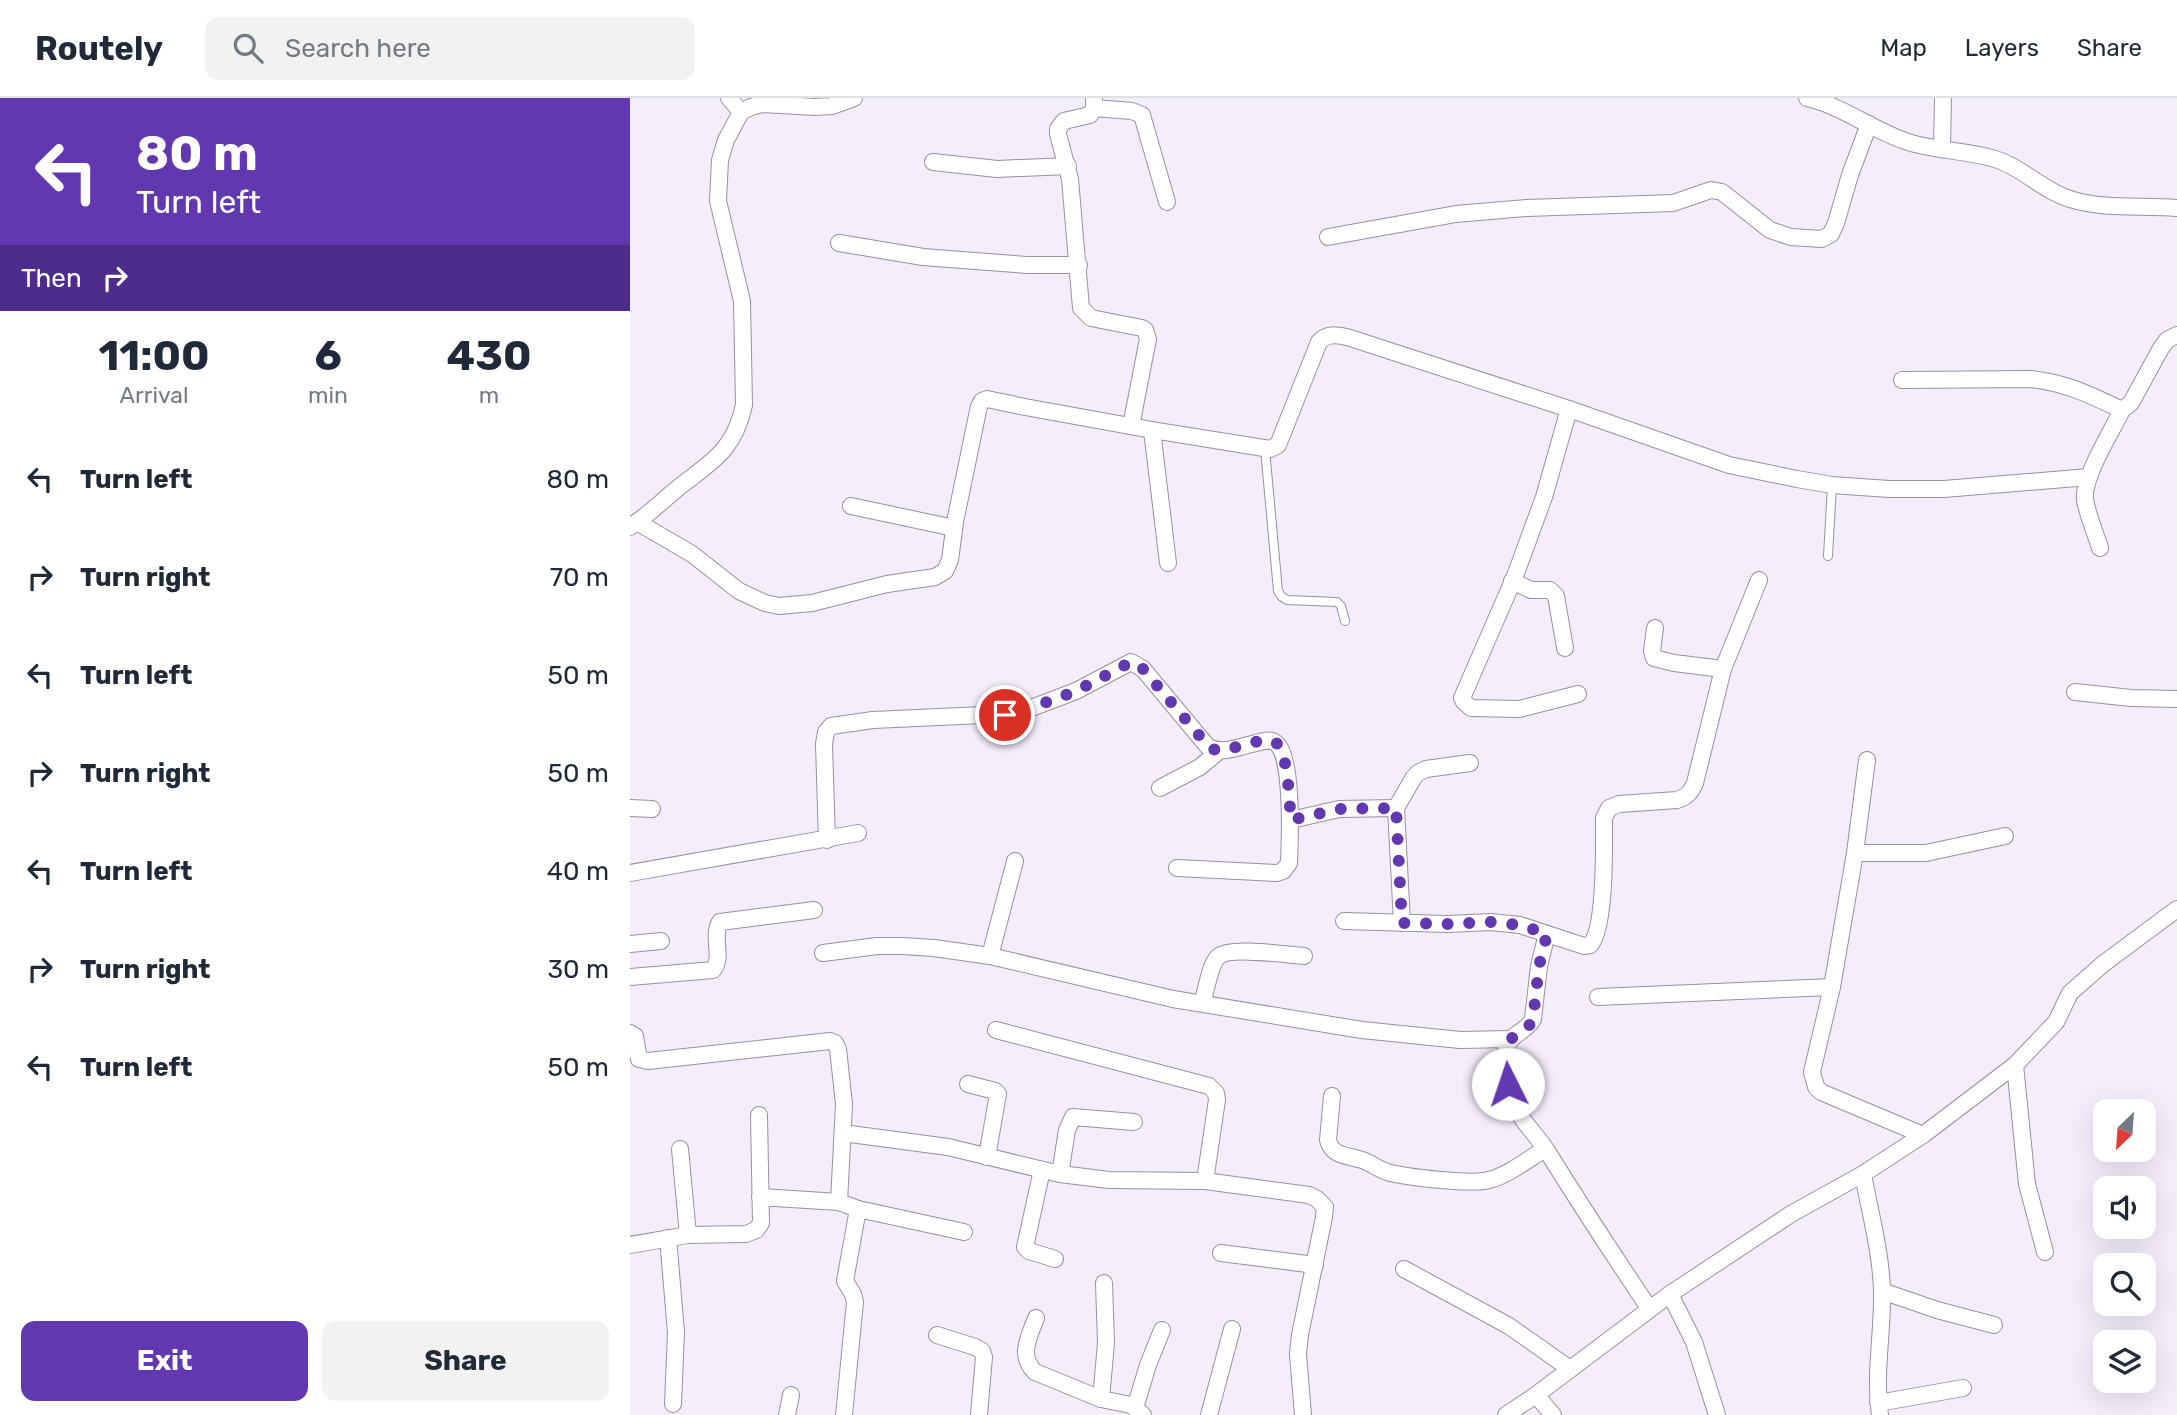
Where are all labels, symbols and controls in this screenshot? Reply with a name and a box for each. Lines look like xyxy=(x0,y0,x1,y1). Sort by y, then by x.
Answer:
search box xyxy=(205,17,695,80)
text: Routely xyxy=(35,29,163,68)
icon: search xyxy=(229,29,267,67)
text: Search here xyxy=(285,33,431,64)
text: Map xyxy=(1880,34,1927,62)
text: Layers xyxy=(1965,34,2039,62)
text: Share xyxy=(2077,34,2142,62)
text: 80 m xyxy=(136,124,258,182)
icon: left xyxy=(21,126,112,217)
text: Turn left xyxy=(136,183,261,221)
icon: right xyxy=(96,259,134,297)
text: Then xyxy=(21,263,82,294)
text: 11:00 xyxy=(98,331,210,381)
text: 6 xyxy=(314,331,342,381)
text: 430 xyxy=(447,331,531,381)
text: Arrival xyxy=(120,381,189,409)
text: min xyxy=(308,381,348,409)
text: m xyxy=(479,381,499,409)
icon: left xyxy=(21,460,59,498)
text: Turn left xyxy=(80,464,192,495)
text: 80 m xyxy=(546,464,609,495)
icon: right xyxy=(21,558,59,596)
text: Turn right xyxy=(80,562,210,593)
text: 70 m xyxy=(550,562,609,593)
icon: left xyxy=(21,656,59,694)
text: Turn left xyxy=(80,660,192,691)
text: 50 m xyxy=(548,660,609,691)
pin xyxy=(975,685,1035,745)
icon: arrive xyxy=(986,696,1024,734)
icon: right xyxy=(21,754,59,792)
text: Turn right xyxy=(80,758,210,789)
text: 50 m xyxy=(548,758,609,789)
icon: left xyxy=(21,852,59,890)
text: Turn left xyxy=(80,856,192,887)
text: 40 m xyxy=(547,856,609,887)
icon: right xyxy=(21,950,59,988)
text: Turn right xyxy=(80,954,210,985)
text: 30 m xyxy=(547,954,609,985)
position arrow xyxy=(1471,1047,1545,1121)
icon: left xyxy=(21,1048,59,1086)
text: Turn left xyxy=(80,1052,192,1083)
text: 50 m xyxy=(548,1052,609,1083)
north arrow xyxy=(2093,1099,2156,1162)
map controls xyxy=(2093,1099,2156,1393)
button: sound xyxy=(2093,1176,2156,1239)
button: search xyxy=(2093,1253,2156,1316)
button: Exit xyxy=(21,1321,308,1401)
button: Share xyxy=(322,1321,609,1401)
button: layers xyxy=(2093,1330,2156,1393)

